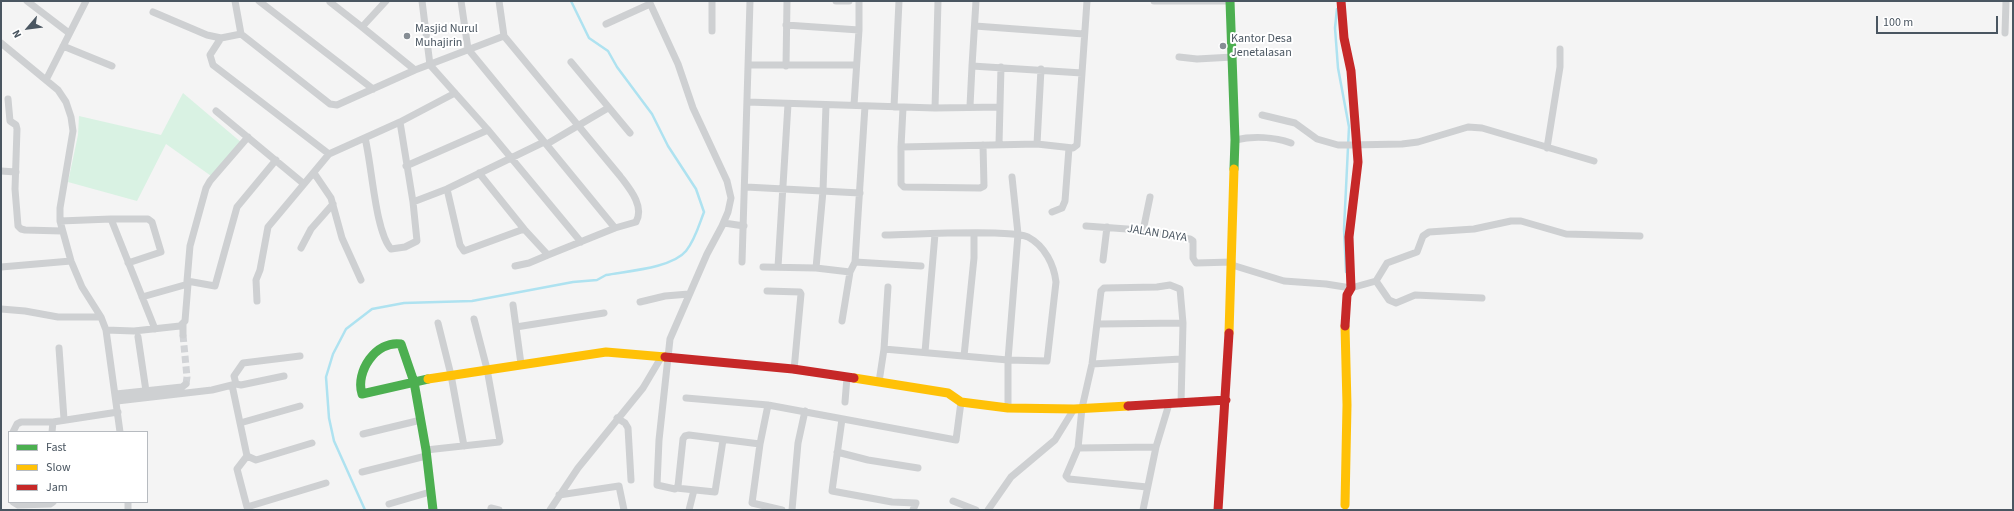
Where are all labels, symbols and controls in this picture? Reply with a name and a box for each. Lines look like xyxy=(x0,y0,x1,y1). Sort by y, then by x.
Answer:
north arrow xyxy=(8,8,48,48)
scale bar xyxy=(1878,8,2000,34)
text: 100 m xyxy=(1883,14,1913,31)
place label: Masjid Nurul Muhajirin xyxy=(415,22,478,50)
text: N xyxy=(9,27,25,41)
marker: Masjid Nurul Muhajirin xyxy=(402,31,412,41)
place label: Kantor Desa Jenetalasan xyxy=(1231,32,1292,60)
marker: Kantor Desa Jenetalasan xyxy=(1218,41,1228,51)
street label: JALAN DAYA xyxy=(1126,222,1188,246)
legend xyxy=(8,431,148,503)
text: Fast xyxy=(46,439,66,456)
text: Slow xyxy=(46,459,71,476)
text: Jam xyxy=(46,479,68,496)

